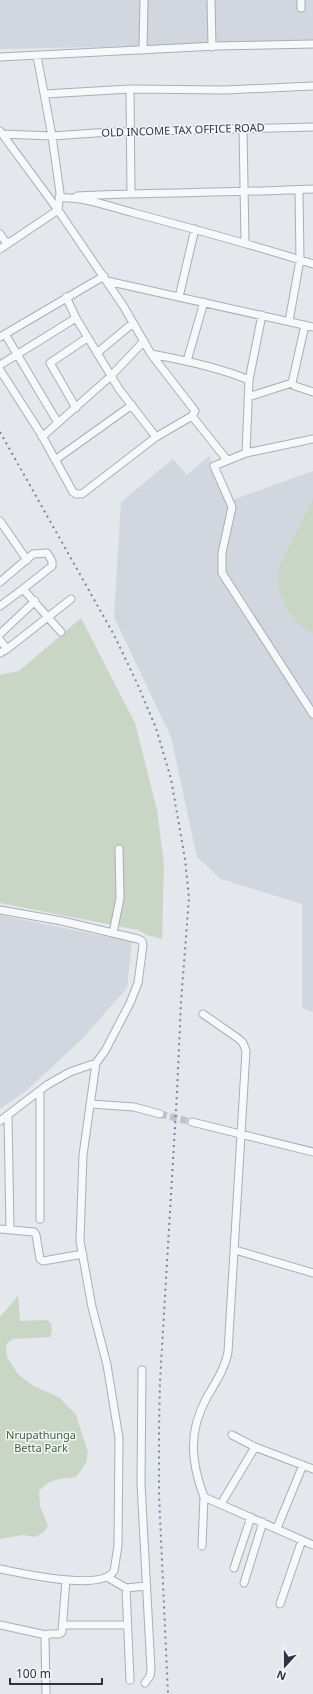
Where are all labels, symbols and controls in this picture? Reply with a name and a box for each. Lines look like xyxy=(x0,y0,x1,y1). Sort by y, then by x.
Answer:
street label: OLD INCOME TAX OFFICE ROAD xyxy=(101,119,265,140)
park label: Nrupathunga Betta Park xyxy=(6,1427,76,1455)
north arrow xyxy=(265,1646,305,1686)
scale bar xyxy=(10,1660,102,1686)
text: 100 m xyxy=(16,1665,51,1682)
text: N xyxy=(274,1667,288,1684)

